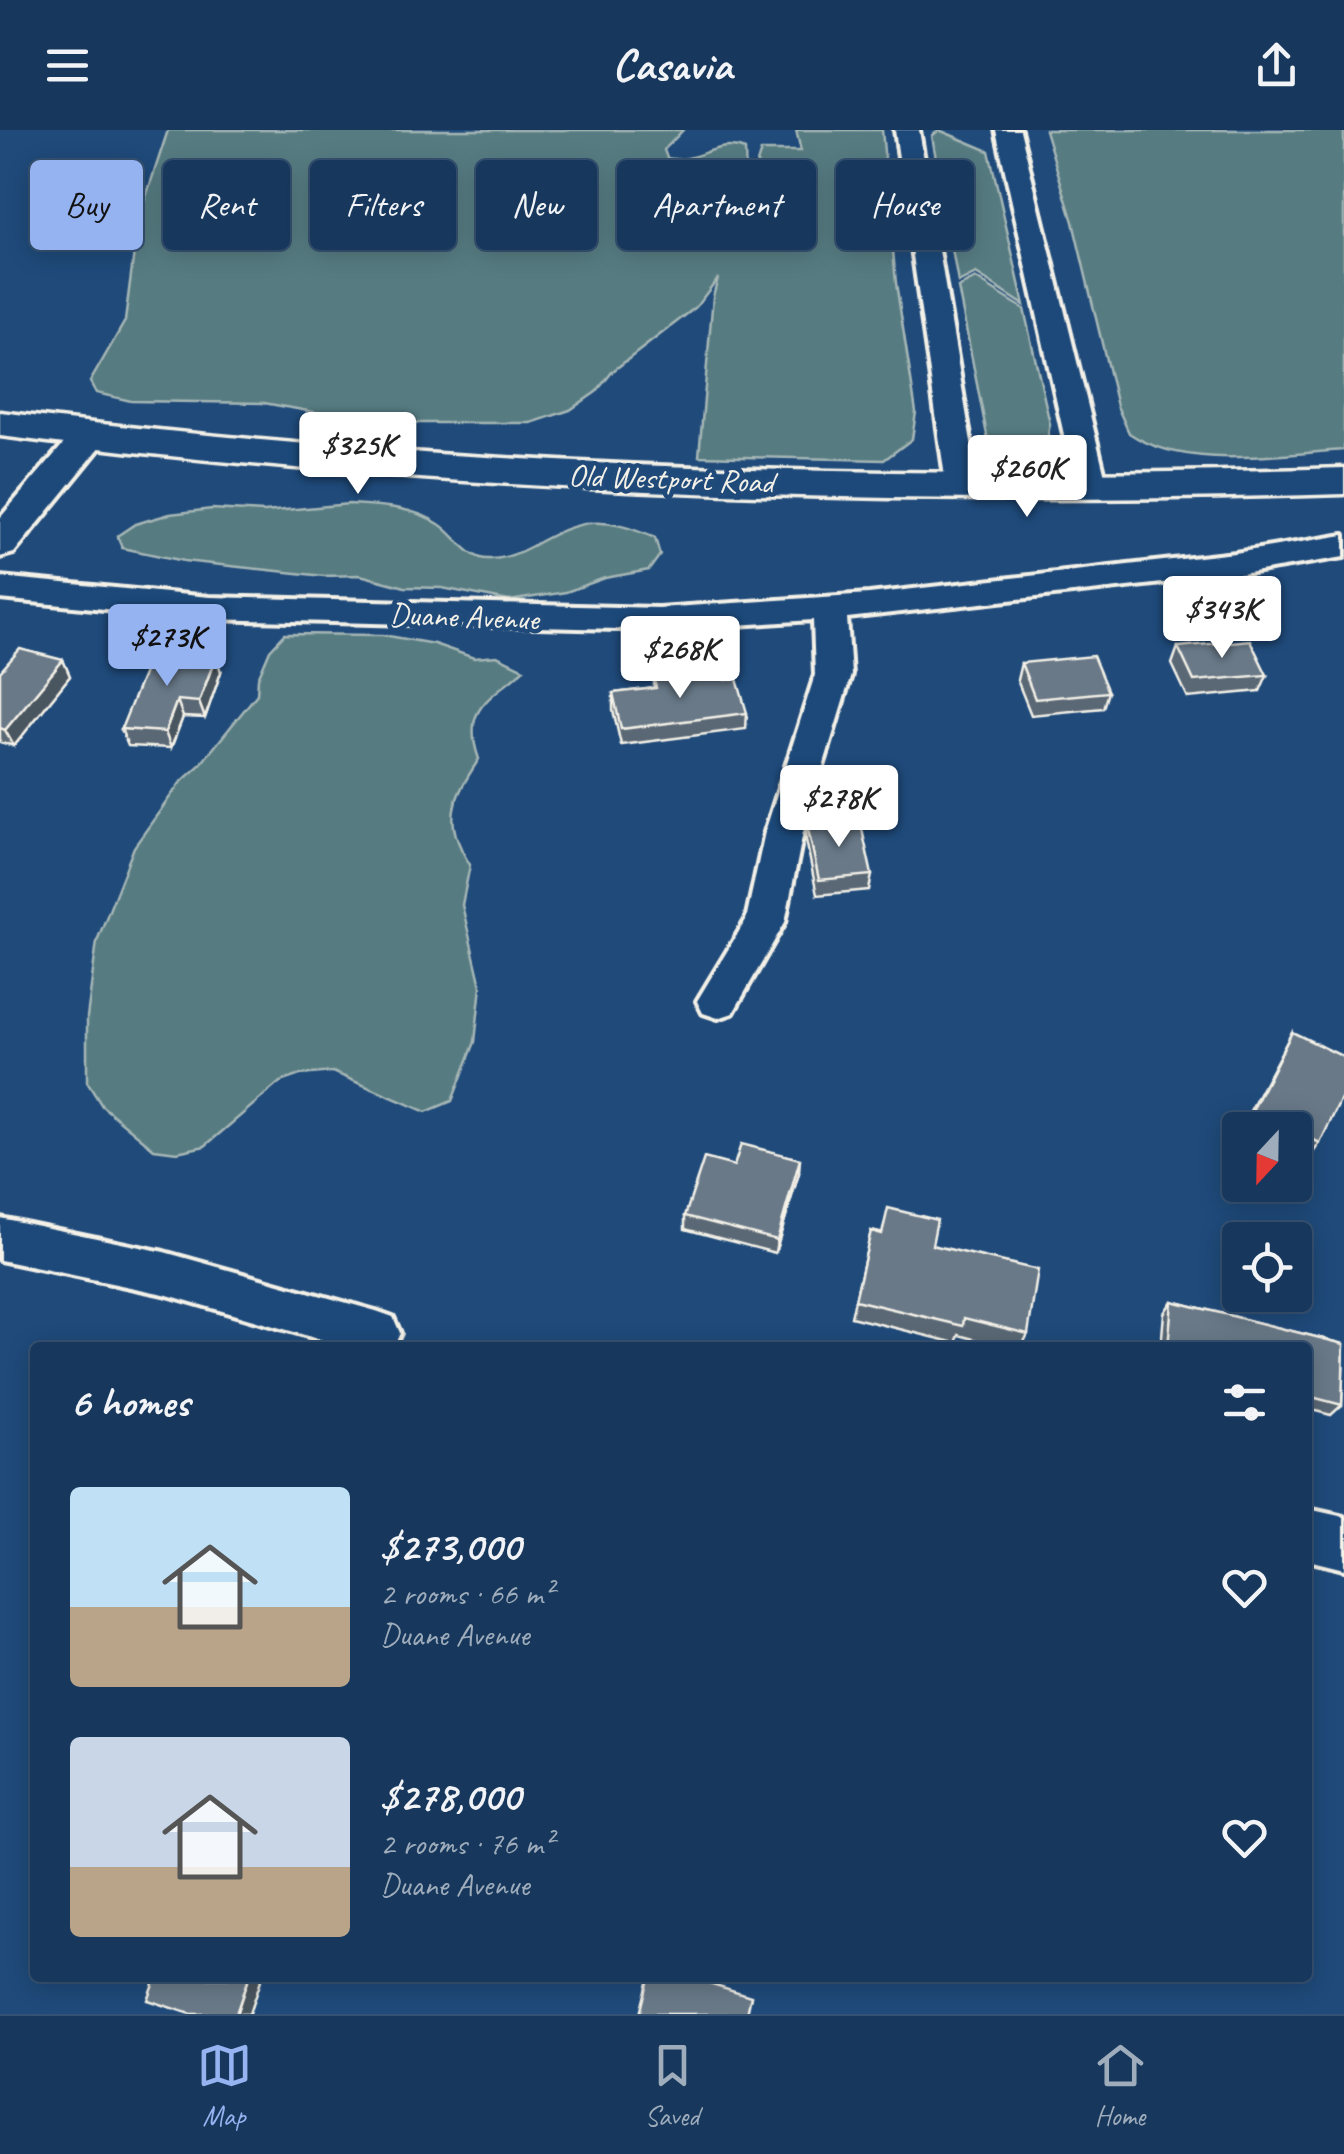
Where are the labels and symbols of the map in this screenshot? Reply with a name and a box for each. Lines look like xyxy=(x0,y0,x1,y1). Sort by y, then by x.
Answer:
pin: $325K xyxy=(288,412,428,497)
pin: $260K xyxy=(957,435,1097,520)
street label: Old Westport Road xyxy=(568,454,780,503)
pin: $343K xyxy=(1152,576,1292,661)
street label: Duane Avenue xyxy=(389,593,542,640)
pin: $273K xyxy=(97,604,237,689)
pin: $268K xyxy=(610,616,750,701)
pin: $278K xyxy=(769,765,909,850)
north arrow xyxy=(1222,1112,1312,1202)

